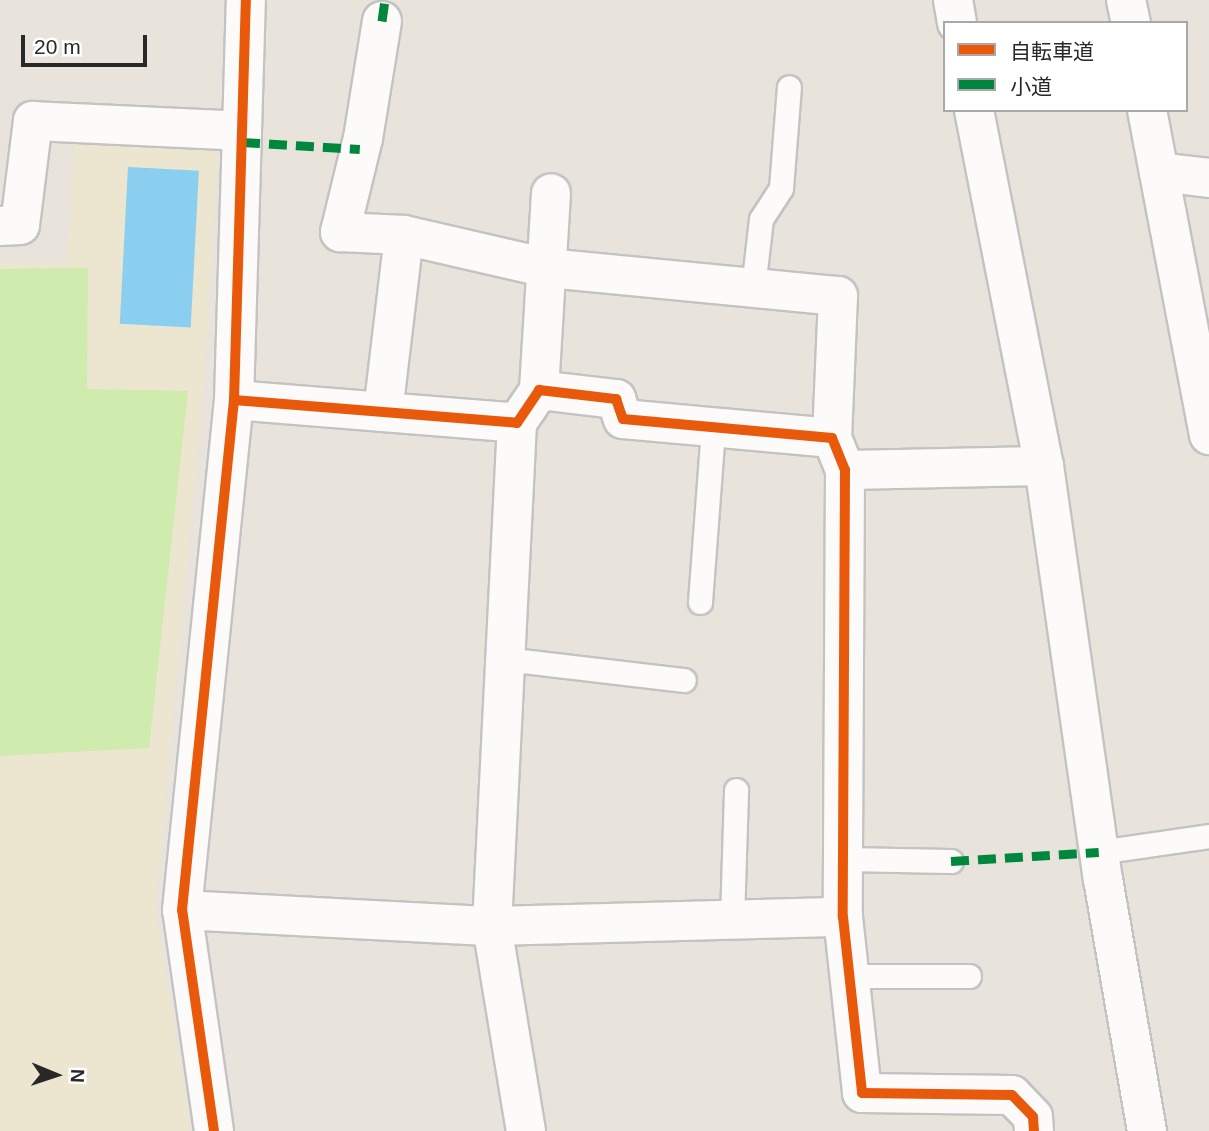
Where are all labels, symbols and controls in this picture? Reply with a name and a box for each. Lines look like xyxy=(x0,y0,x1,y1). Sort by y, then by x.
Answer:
scale bar xyxy=(24,21,150,65)
legend xyxy=(943,21,1188,112)
text: 20 m xyxy=(34,35,81,58)
text: 自転車道 xyxy=(1010,40,1094,63)
text: 小道 xyxy=(1010,75,1052,98)
north arrow xyxy=(21,1040,91,1110)
text: N xyxy=(67,1069,88,1083)

